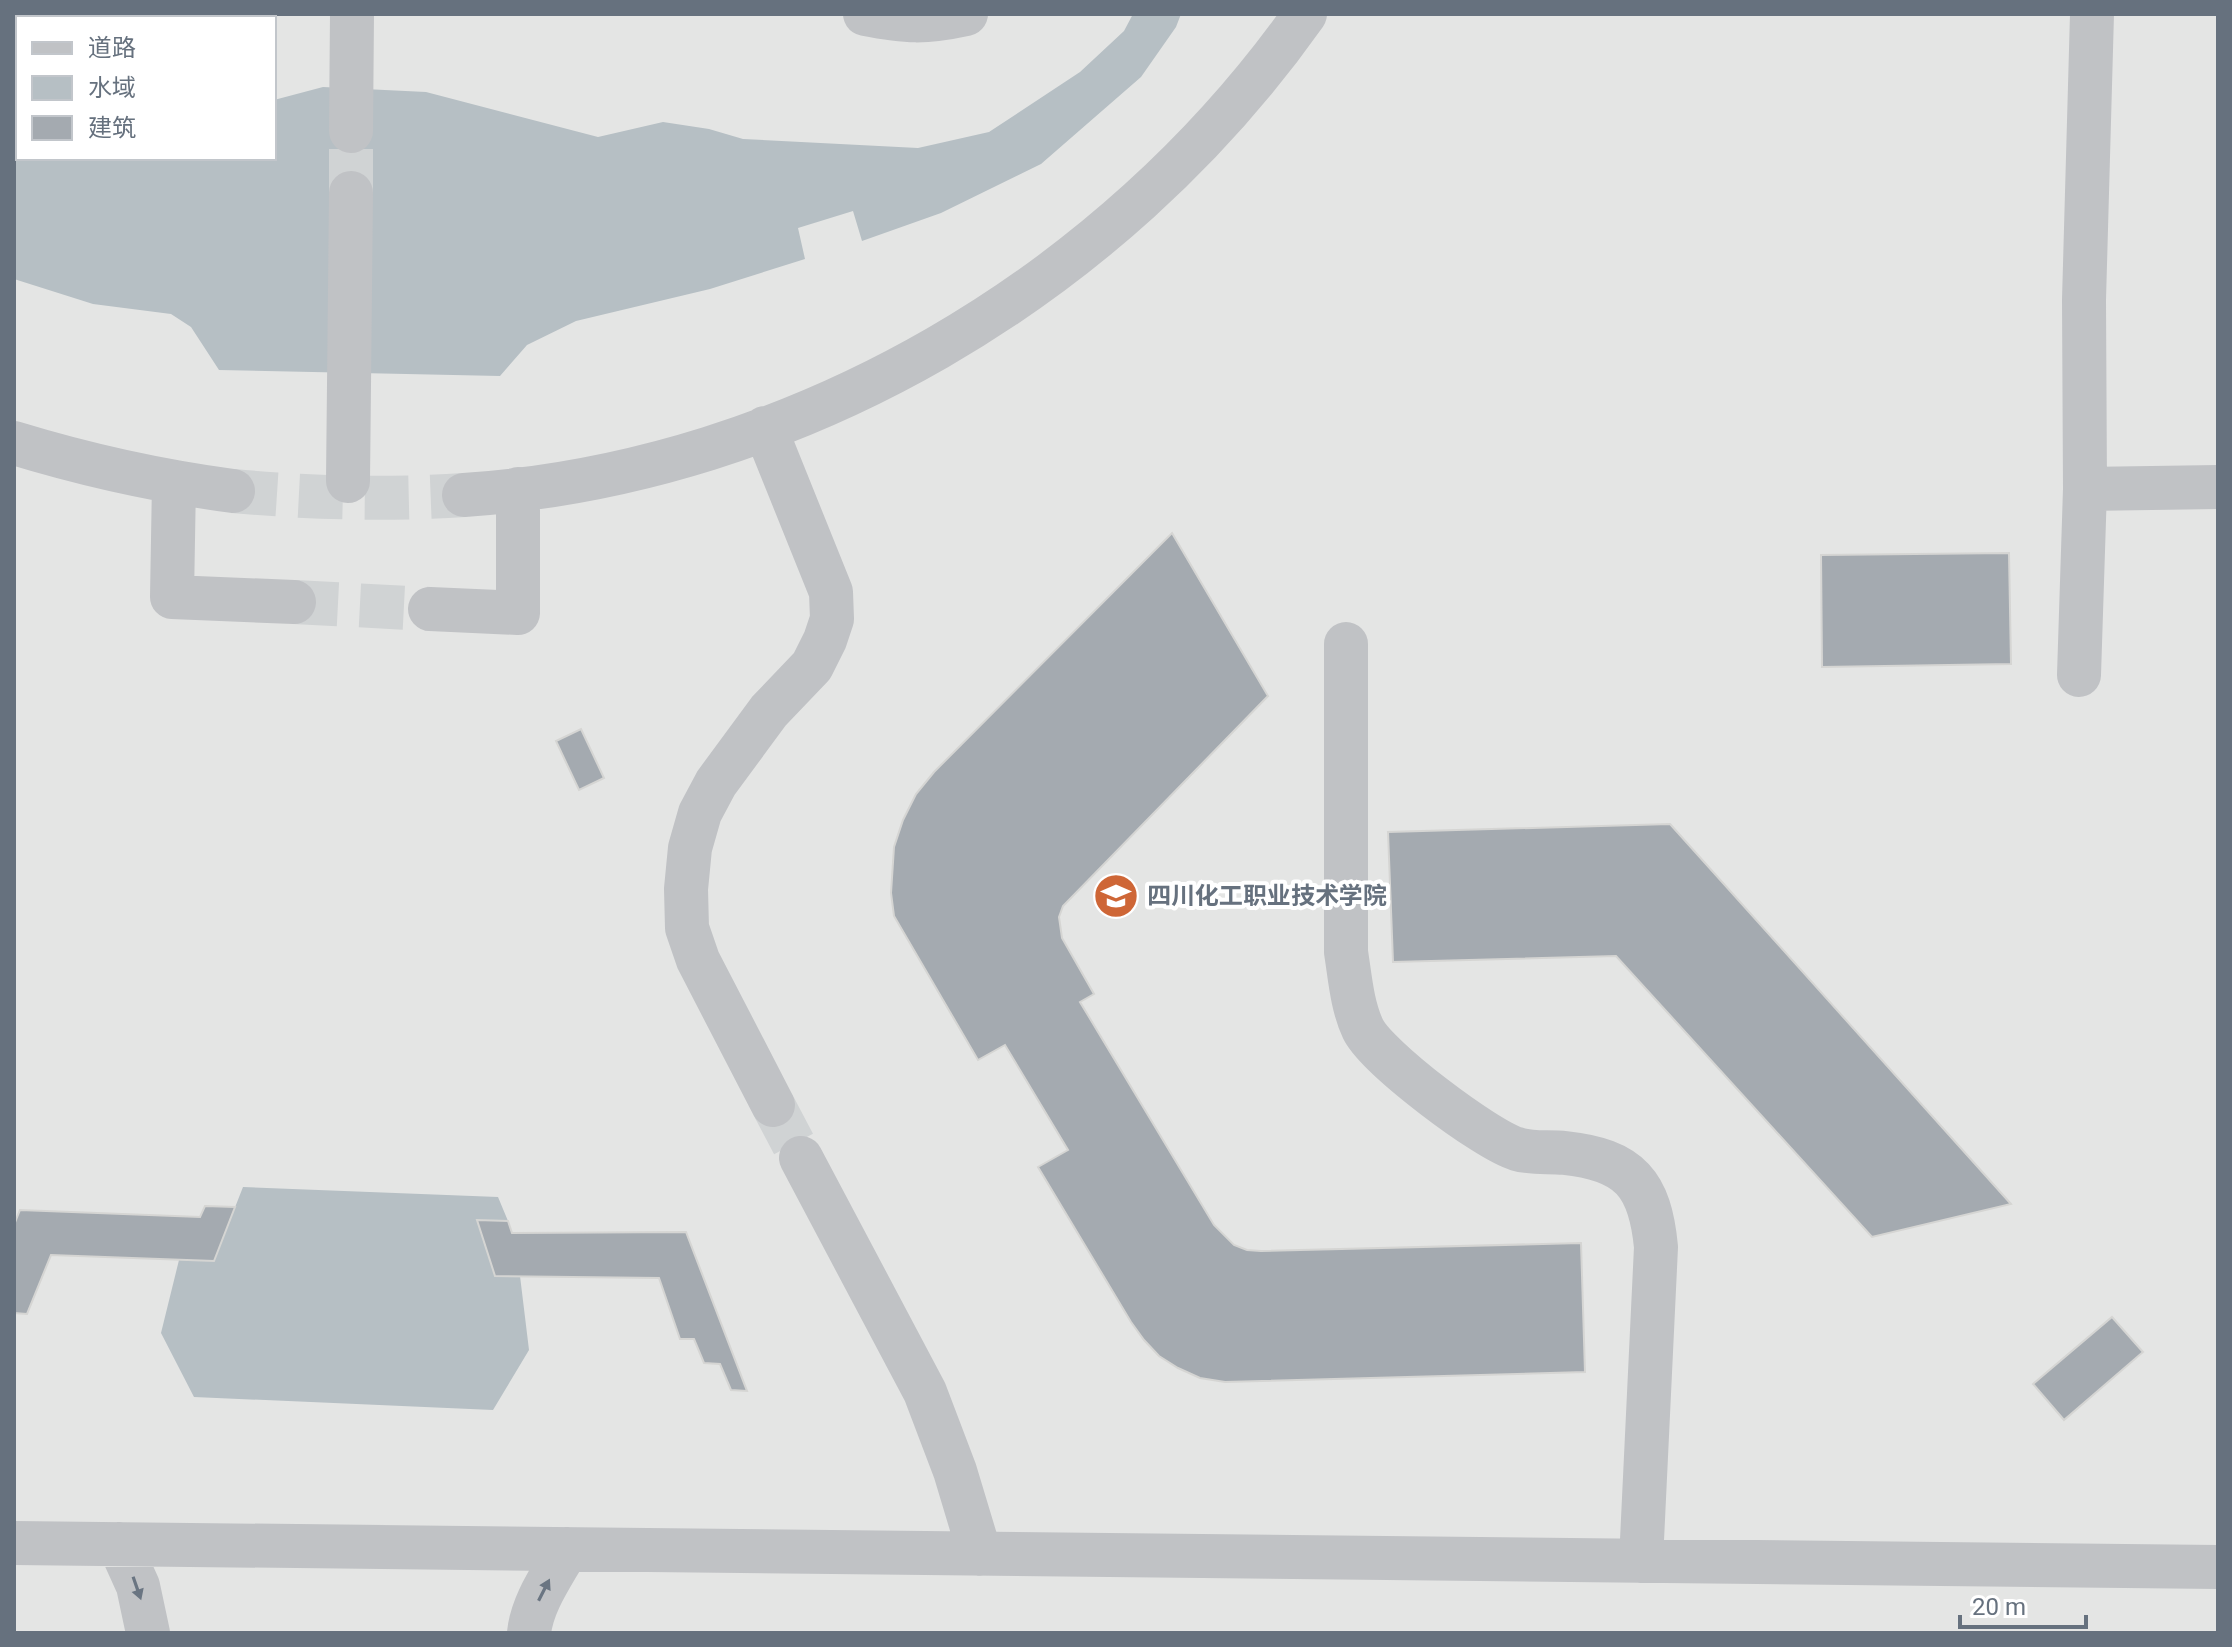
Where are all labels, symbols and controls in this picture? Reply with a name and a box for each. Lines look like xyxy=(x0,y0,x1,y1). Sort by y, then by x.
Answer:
legend xyxy=(16,16,276,160)
text: 道路 xyxy=(88,34,136,62)
text: 水域 xyxy=(88,74,136,102)
text: 建筑 xyxy=(88,114,136,142)
school or university icon: 四川化工职业技术学院 xyxy=(1092,872,1140,920)
place label: 四川化工职业技术学院 xyxy=(1147,882,1387,910)
one-way arrow xyxy=(131,1576,144,1600)
one-way arrow xyxy=(537,1579,551,1601)
scale bar xyxy=(1960,1579,2086,1629)
text: 20 m xyxy=(1972,1593,2026,1621)

